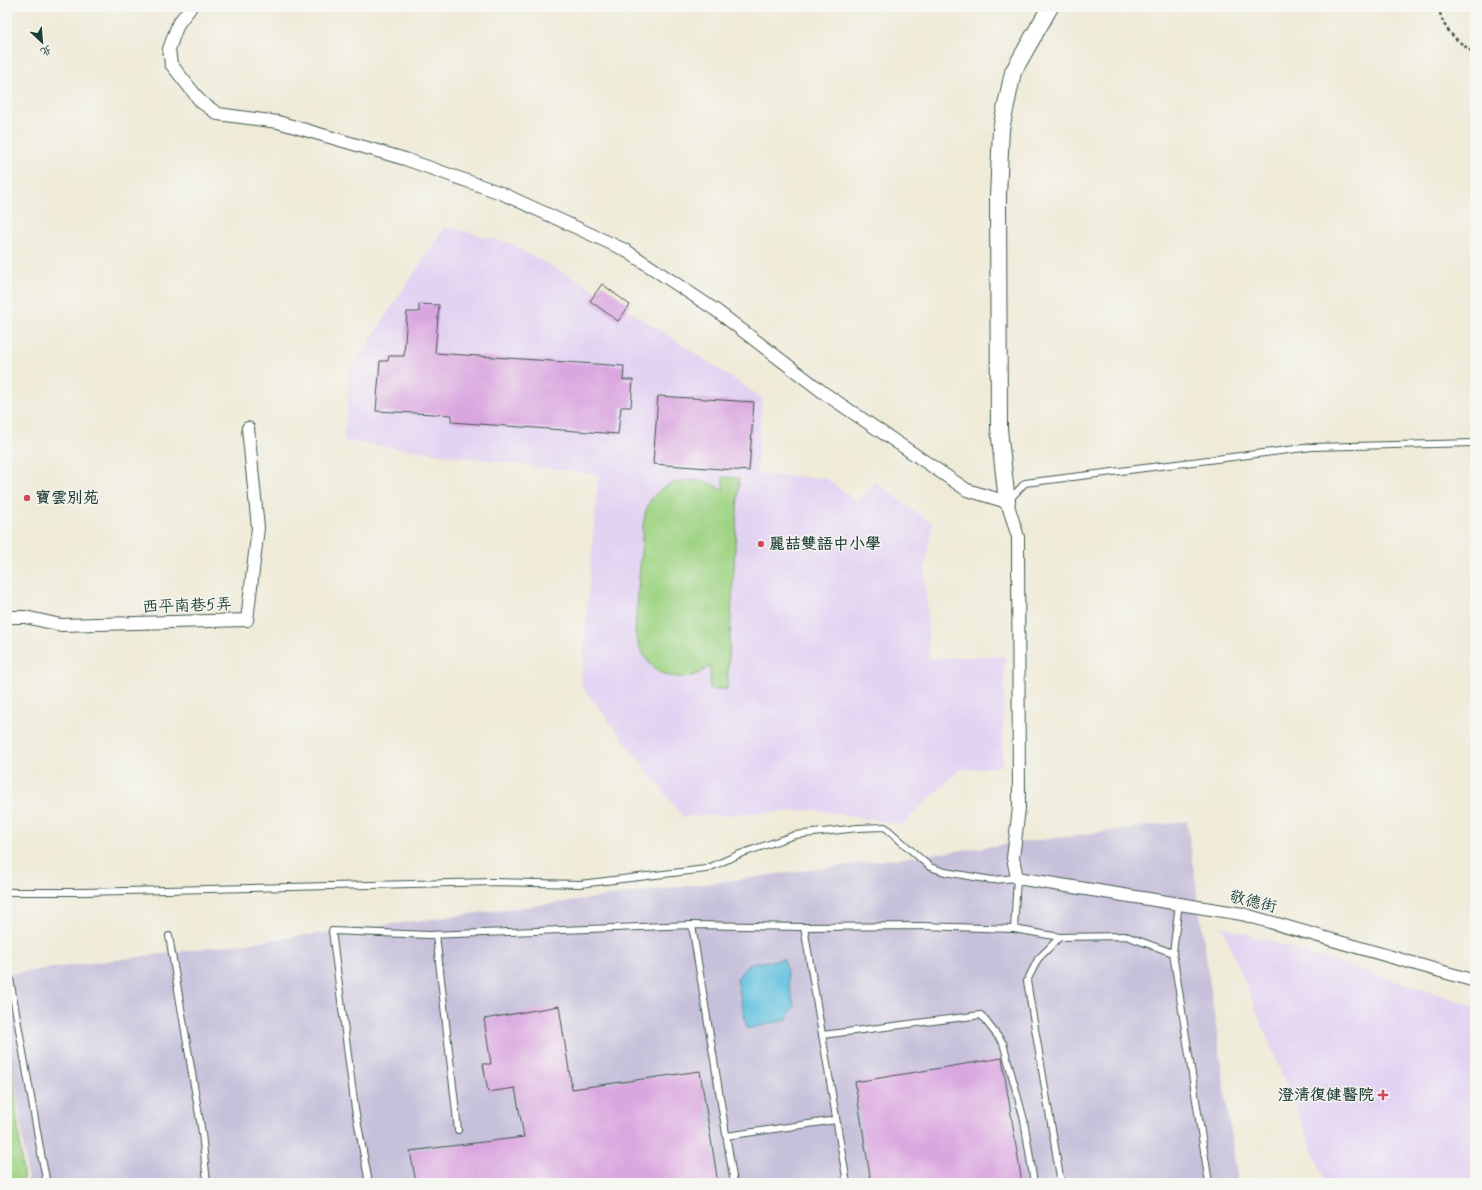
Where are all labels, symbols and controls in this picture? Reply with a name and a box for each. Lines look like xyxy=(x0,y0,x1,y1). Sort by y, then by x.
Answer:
north arrow xyxy=(22,22,62,62)
text: 北 xyxy=(38,41,54,59)
place label: 寶雲別苑 xyxy=(35,488,99,509)
marker: 寶雲別苑 xyxy=(22,493,32,503)
place label: 麗喆雙語中小學 xyxy=(769,534,881,555)
marker: 麗喆雙語中小學 xyxy=(756,539,766,549)
street label: 西平南巷5弄 xyxy=(142,594,232,618)
street label: 敬德街 xyxy=(1227,886,1279,918)
place label: 澄清復健醫院 xyxy=(1278,1085,1374,1106)
marker: 澄清復健醫院 xyxy=(1377,1089,1389,1101)

